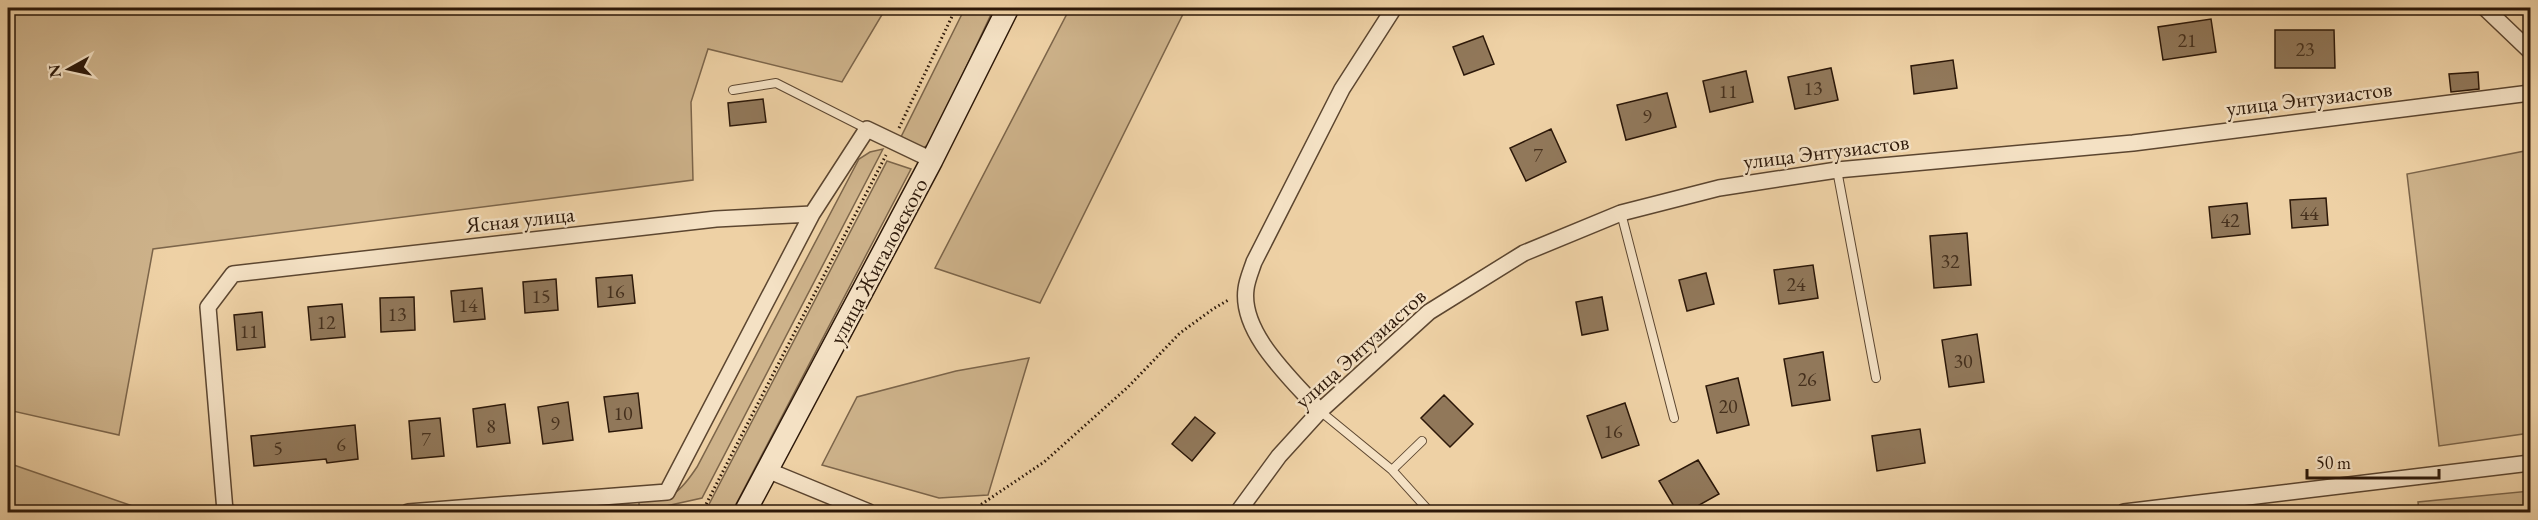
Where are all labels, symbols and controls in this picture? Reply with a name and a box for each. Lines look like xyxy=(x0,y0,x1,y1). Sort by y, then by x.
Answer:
house number: 21 xyxy=(2177,27,2197,53)
house number: 23 xyxy=(2295,36,2315,62)
north arrow xyxy=(39,39,99,99)
text: N xyxy=(43,63,66,79)
street label: улица Энтузиастов xyxy=(2224,74,2394,123)
house number: 13 xyxy=(1803,75,1823,101)
house number: 11 xyxy=(1718,78,1738,104)
house number: 9 xyxy=(1642,103,1652,129)
street label: улица Энтузиастов xyxy=(1741,127,1911,176)
house number: 7 xyxy=(1533,142,1543,168)
street label: улица Жигаловского xyxy=(822,173,935,350)
street label: Ясная улица xyxy=(463,199,576,240)
house number: 44 xyxy=(2299,200,2319,226)
house number: 42 xyxy=(2220,207,2240,233)
house number: 32 xyxy=(1940,248,1960,274)
house number: 24 xyxy=(1786,271,1806,297)
house number: 16 xyxy=(605,278,625,304)
street label: улица Энтузиастов xyxy=(1289,282,1432,415)
house number: 15 xyxy=(531,283,551,309)
house number: 14 xyxy=(458,292,478,318)
house number: 13 xyxy=(387,301,407,327)
house number: 12 xyxy=(316,309,336,335)
house number: 11 xyxy=(239,318,259,344)
house number: 30 xyxy=(1953,348,1973,374)
house number: 26 xyxy=(1797,366,1817,392)
house number: 20 xyxy=(1718,393,1738,419)
house number: 10 xyxy=(613,400,633,426)
house number: 9 xyxy=(550,410,560,436)
house number: 8 xyxy=(486,413,496,439)
house number: 16 xyxy=(1603,418,1623,444)
house number: 7 xyxy=(421,426,431,452)
house number: 6 xyxy=(336,431,346,457)
house number: 5 xyxy=(273,435,283,461)
scale bar xyxy=(2307,442,2439,480)
text: 50 m xyxy=(2316,451,2351,474)

